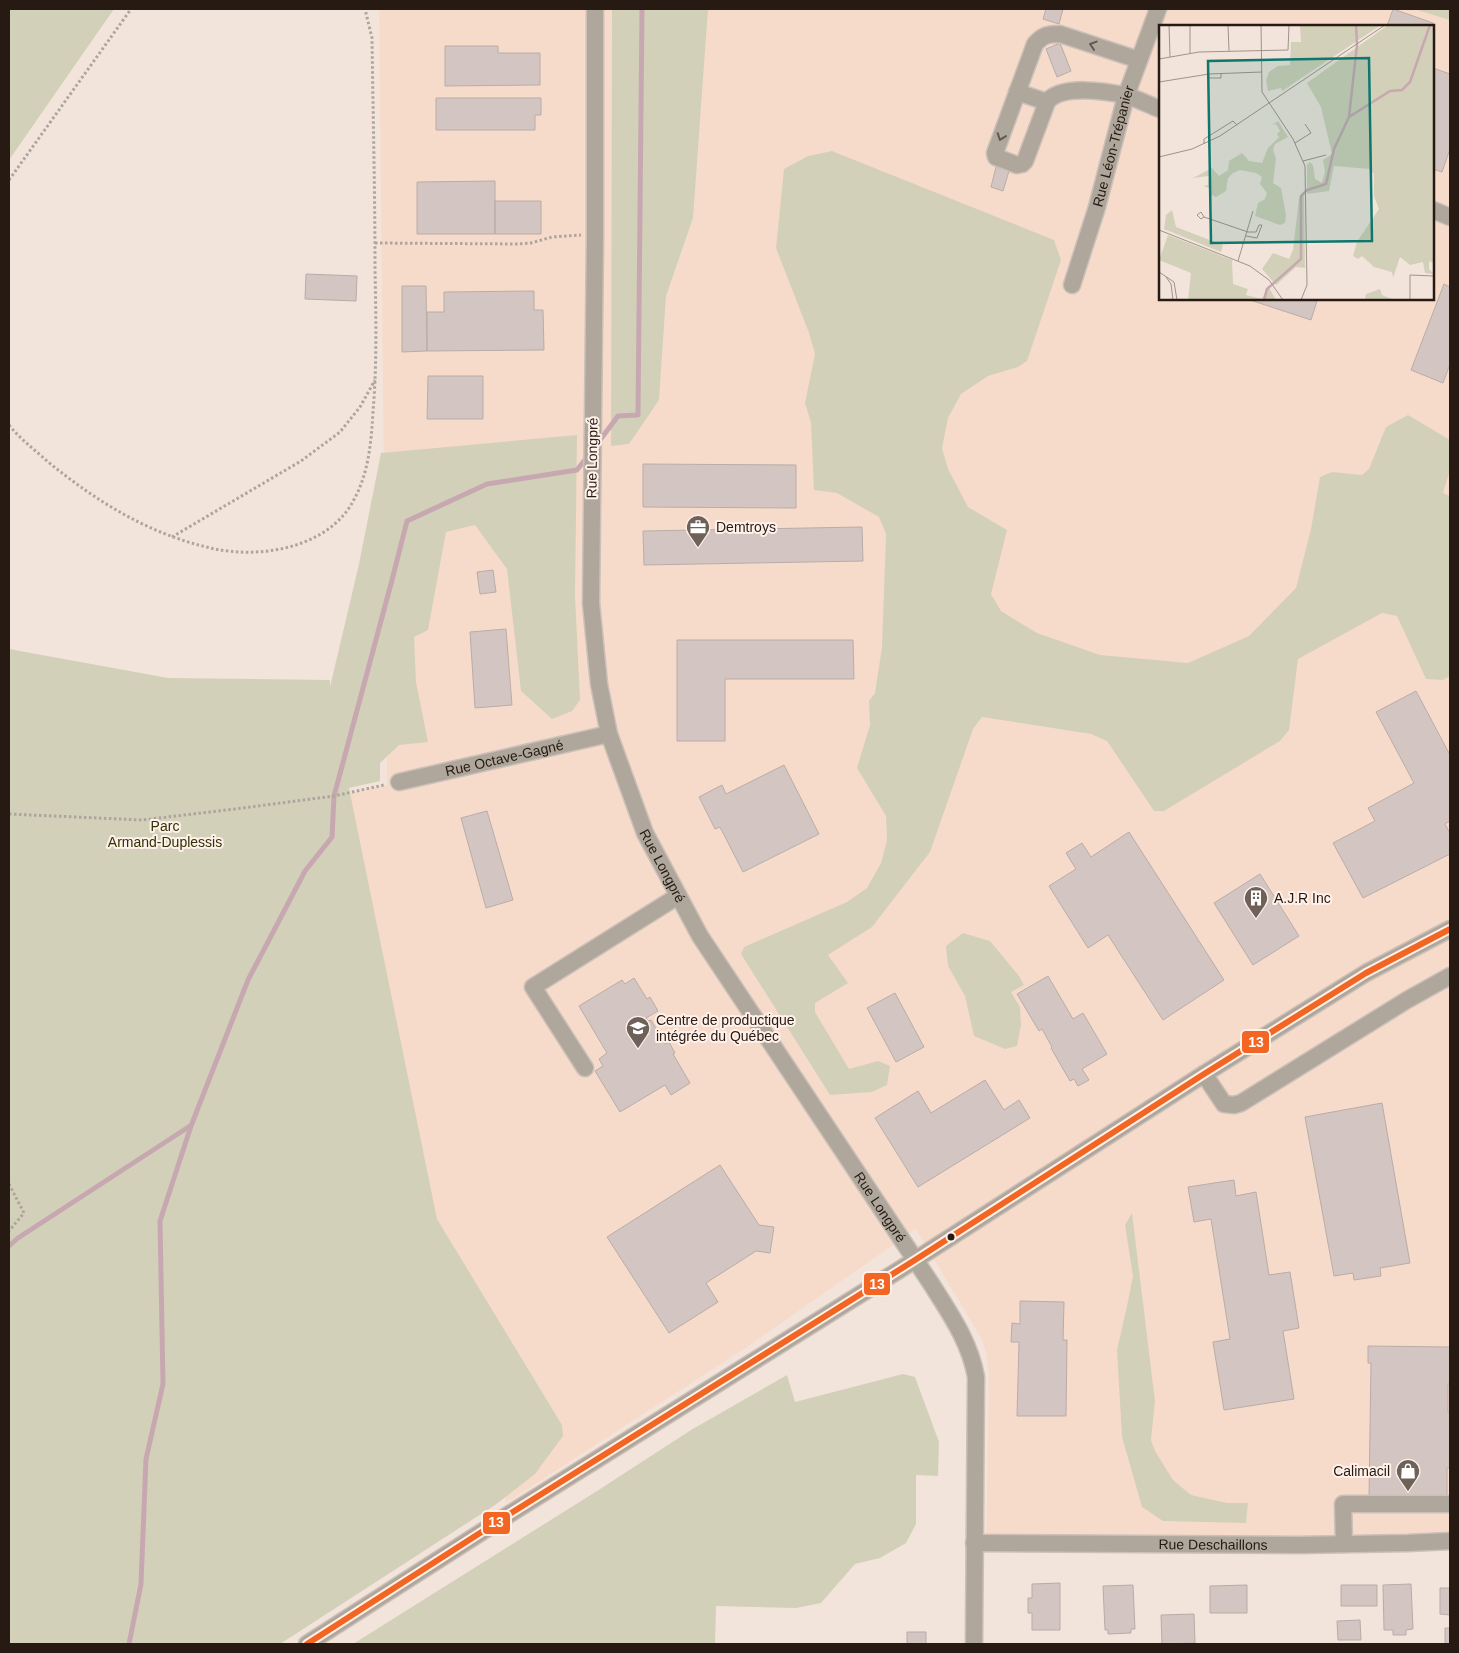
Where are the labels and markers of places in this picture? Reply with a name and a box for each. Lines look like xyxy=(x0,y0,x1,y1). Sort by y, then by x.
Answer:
office icon: Demtroys xyxy=(685,514,711,548)
place label: Demtroys xyxy=(716,519,776,535)
building icon: A.J.R Inc xyxy=(1243,885,1269,919)
place label: A.J.R Inc xyxy=(1274,890,1331,906)
place label: Centre de productique intégrée du Québec xyxy=(656,1012,795,1044)
school or university icon: Centre de productique intégrée du Québec xyxy=(625,1015,651,1049)
unlabelled marker xyxy=(946,1232,956,1242)
shop icon: Calimacil xyxy=(1395,1458,1421,1492)
place label: Calimacil xyxy=(1333,1463,1390,1479)

